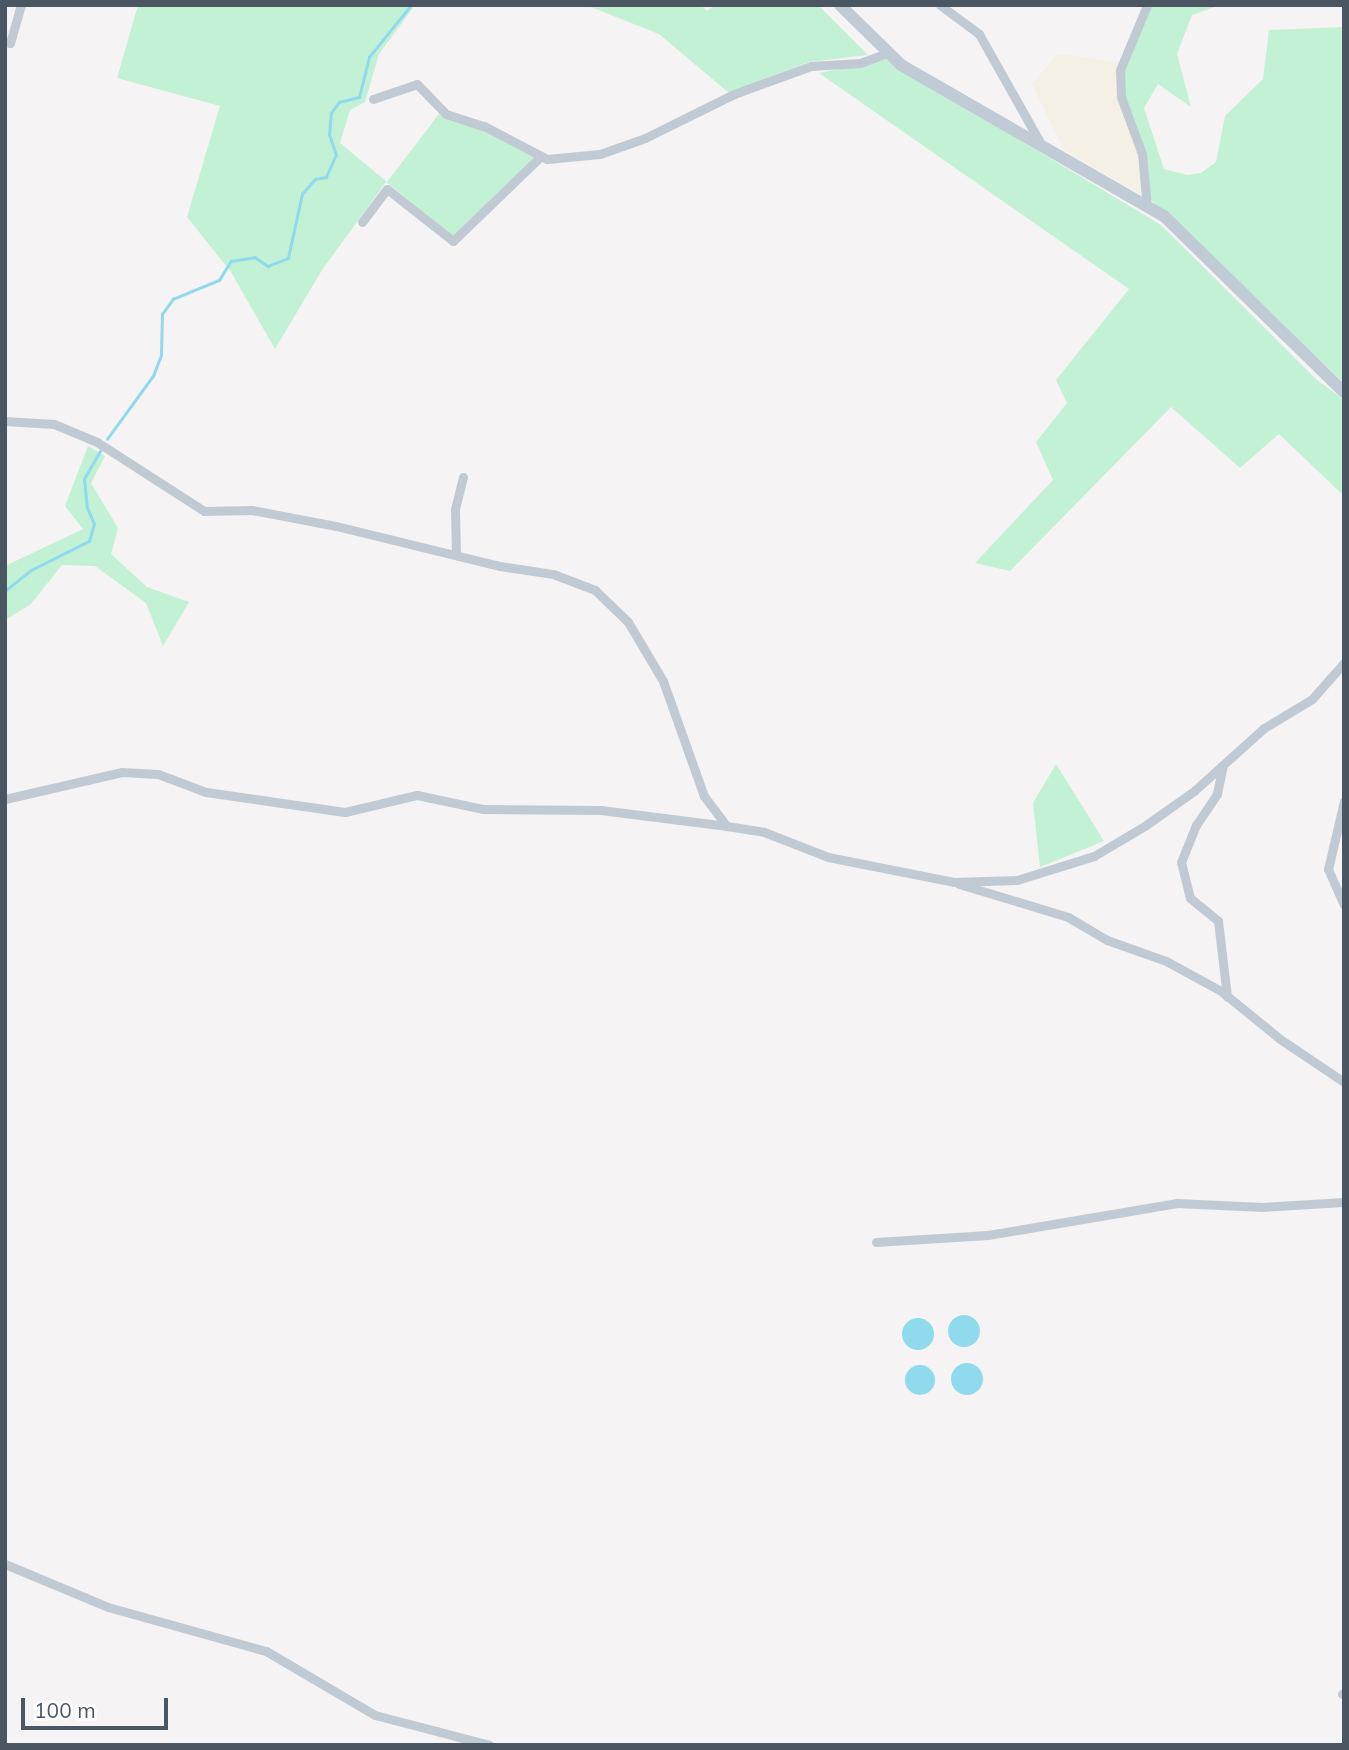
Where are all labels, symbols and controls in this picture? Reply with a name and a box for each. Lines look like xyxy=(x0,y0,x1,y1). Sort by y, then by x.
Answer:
scale bar xyxy=(24,1684,172,1728)
text: 100 m xyxy=(34,1697,96,1723)

